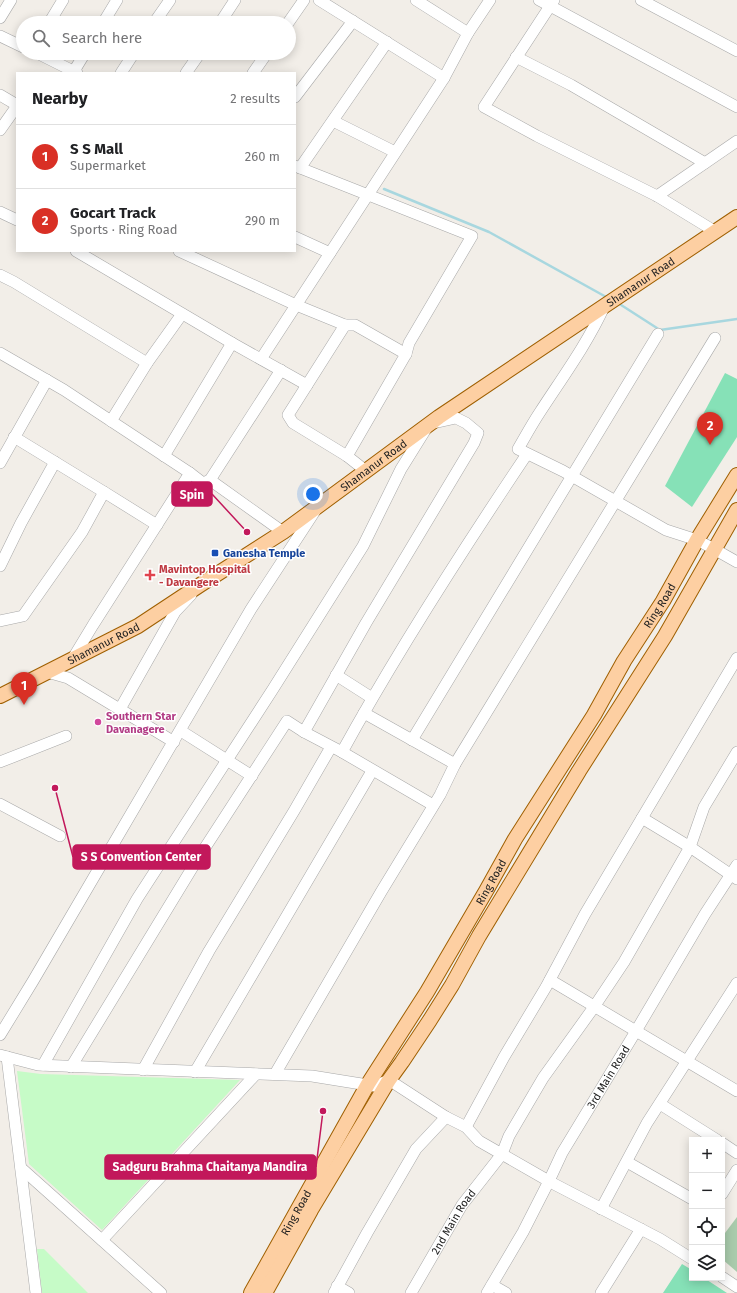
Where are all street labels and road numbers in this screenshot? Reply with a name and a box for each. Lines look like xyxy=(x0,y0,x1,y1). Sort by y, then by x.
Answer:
street label: Shamanur Road xyxy=(604,254,677,309)
street label: Shamanur Road xyxy=(338,437,409,494)
street label: Ring Road xyxy=(641,581,678,630)
street label: Shamanur Road xyxy=(65,620,142,667)
street label: Ring Road xyxy=(473,857,509,907)
street label: 3rd Main Road xyxy=(584,1043,632,1111)
street label: 2nd Main Road xyxy=(428,1187,478,1256)
street label: Ring Road xyxy=(278,1188,314,1238)

